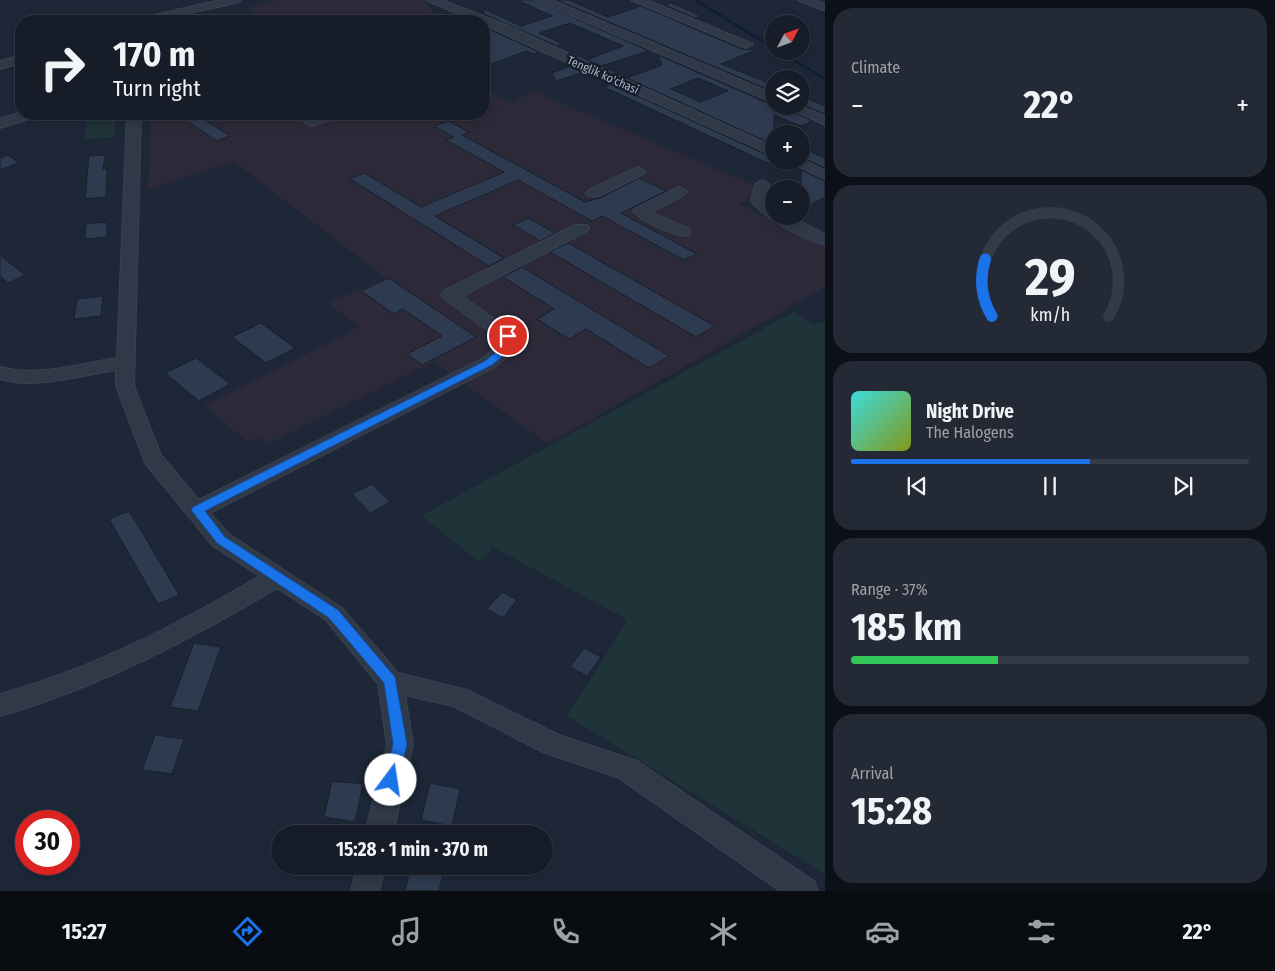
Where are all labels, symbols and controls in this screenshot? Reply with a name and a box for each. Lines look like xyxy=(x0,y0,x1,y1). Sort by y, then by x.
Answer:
north arrow xyxy=(765,15,810,60)
map controls xyxy=(765,15,810,225)
text: 170 m xyxy=(113,33,196,75)
icon: right xyxy=(30,35,95,100)
street label: Tenglik ko'chasi xyxy=(565,53,641,97)
text: Climate xyxy=(851,58,900,77)
button: layers xyxy=(765,70,810,115)
text: Turn right xyxy=(113,75,201,102)
text: 22° xyxy=(1023,82,1076,128)
text: − xyxy=(851,89,864,122)
text: + xyxy=(1236,89,1249,122)
button: + xyxy=(765,125,810,170)
button: − xyxy=(765,180,810,225)
text: 29 xyxy=(1024,246,1075,309)
text: km/h xyxy=(1030,304,1070,326)
pin xyxy=(487,315,529,357)
icon: arrive xyxy=(494,322,522,350)
text: Night Drive xyxy=(926,400,1014,423)
text: The Halogens xyxy=(926,423,1014,442)
icon: previous xyxy=(903,472,931,500)
icon: pause xyxy=(1036,472,1064,500)
icon: next xyxy=(1169,472,1197,500)
text: Range · 37% xyxy=(851,580,928,599)
text: 185 km xyxy=(851,604,962,650)
position arrow xyxy=(364,753,416,805)
text: Arrival xyxy=(851,764,893,783)
text: 15:28 xyxy=(851,788,932,834)
speed limit sign: 30 xyxy=(15,810,80,875)
text: 15:28 · 1 min · 370 m xyxy=(336,838,488,861)
icon: directions xyxy=(230,914,265,949)
icon: music xyxy=(389,914,424,949)
icon: phone xyxy=(548,914,583,949)
icon: climate xyxy=(706,914,741,949)
icon: car xyxy=(865,914,900,949)
icon: filters xyxy=(1024,914,1059,949)
text: 15:27 xyxy=(62,918,106,945)
text: 22° xyxy=(1182,918,1213,945)

